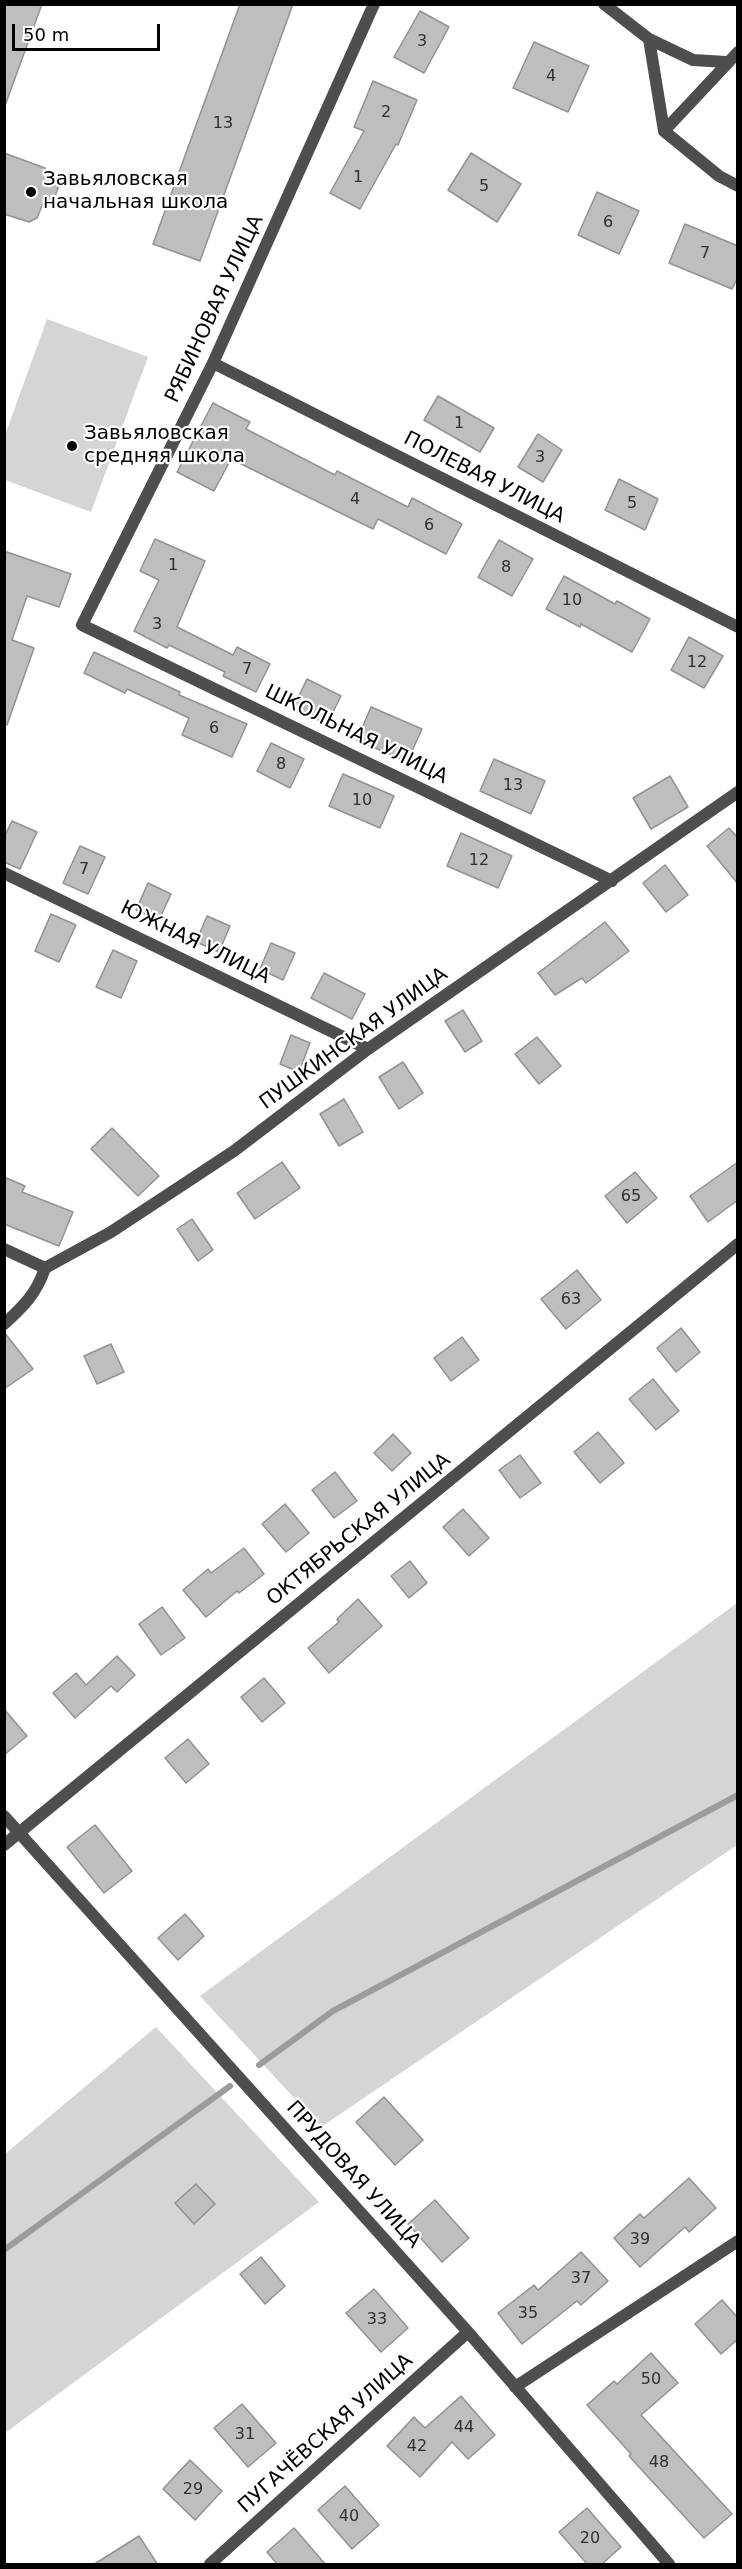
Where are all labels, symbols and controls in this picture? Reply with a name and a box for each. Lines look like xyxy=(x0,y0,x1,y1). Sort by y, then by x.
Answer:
scale bar xyxy=(15,12,164,50)
text: 50 m xyxy=(23,24,69,45)
house number: 3 xyxy=(417,32,427,52)
house number: 4 xyxy=(546,67,556,87)
house number: 2 xyxy=(381,103,391,123)
house number: 13 xyxy=(213,114,233,134)
place label: Завьяловская начальная школа xyxy=(43,168,228,215)
house number: 1 xyxy=(353,168,363,188)
house number: 5 xyxy=(479,177,489,197)
marker: Завьяловская начальная школа xyxy=(24,185,38,199)
street label: РЯБИНОВАЯ УЛИЦА xyxy=(161,211,269,407)
house number: 6 xyxy=(603,213,613,233)
house number: 7 xyxy=(700,244,710,264)
house number: 1 xyxy=(454,414,464,434)
place label: Завьяловская средняя школа xyxy=(84,422,245,469)
street label: ПОЛЕВАЯ УЛИЦА xyxy=(399,427,569,529)
marker: Завьяловская средняя школа xyxy=(65,439,79,453)
house number: 3 xyxy=(535,448,545,468)
house number: 4 xyxy=(350,490,360,510)
house number: 5 xyxy=(627,494,637,514)
house number: 6 xyxy=(424,516,434,536)
house number: 1 xyxy=(168,556,178,576)
house number: 8 xyxy=(501,558,511,578)
house number: 10 xyxy=(562,591,582,611)
house number: 3 xyxy=(152,615,162,635)
house number: 12 xyxy=(687,653,707,673)
house number: 7 xyxy=(242,660,252,680)
street label: ШКОЛЬНАЯ УЛИЦА xyxy=(261,680,451,790)
house number: 6 xyxy=(209,719,219,739)
house number: 8 xyxy=(276,755,286,775)
house number: 13 xyxy=(503,776,523,796)
house number: 10 xyxy=(352,791,372,811)
house number: 12 xyxy=(469,851,489,871)
house number: 7 xyxy=(79,860,89,880)
street label: ЮЖНАЯ УЛИЦА xyxy=(116,896,274,990)
street label: ПУШКИНСКАЯ УЛИЦА xyxy=(255,963,453,1115)
house number: 65 xyxy=(621,1187,641,1207)
house number: 63 xyxy=(561,1290,581,1310)
street label: ОКТЯБРЬСКАЯ УЛИЦА xyxy=(262,1449,456,1611)
street label: ПРУДОВАЯ УЛИЦА xyxy=(281,2096,425,2254)
house number: 39 xyxy=(630,2230,650,2250)
house number: 37 xyxy=(571,2269,591,2289)
house number: 35 xyxy=(518,2304,538,2324)
house number: 33 xyxy=(367,2310,387,2330)
street label: ПУГАЧЁВСКАЯ УЛИЦА xyxy=(234,2349,418,2519)
house number: 50 xyxy=(641,2370,661,2390)
house number: 44 xyxy=(454,2418,474,2438)
house number: 31 xyxy=(235,2425,255,2445)
house number: 42 xyxy=(407,2437,427,2457)
house number: 48 xyxy=(649,2453,669,2473)
house number: 29 xyxy=(183,2480,203,2500)
house number: 40 xyxy=(339,2507,359,2527)
house number: 20 xyxy=(580,2529,600,2549)

